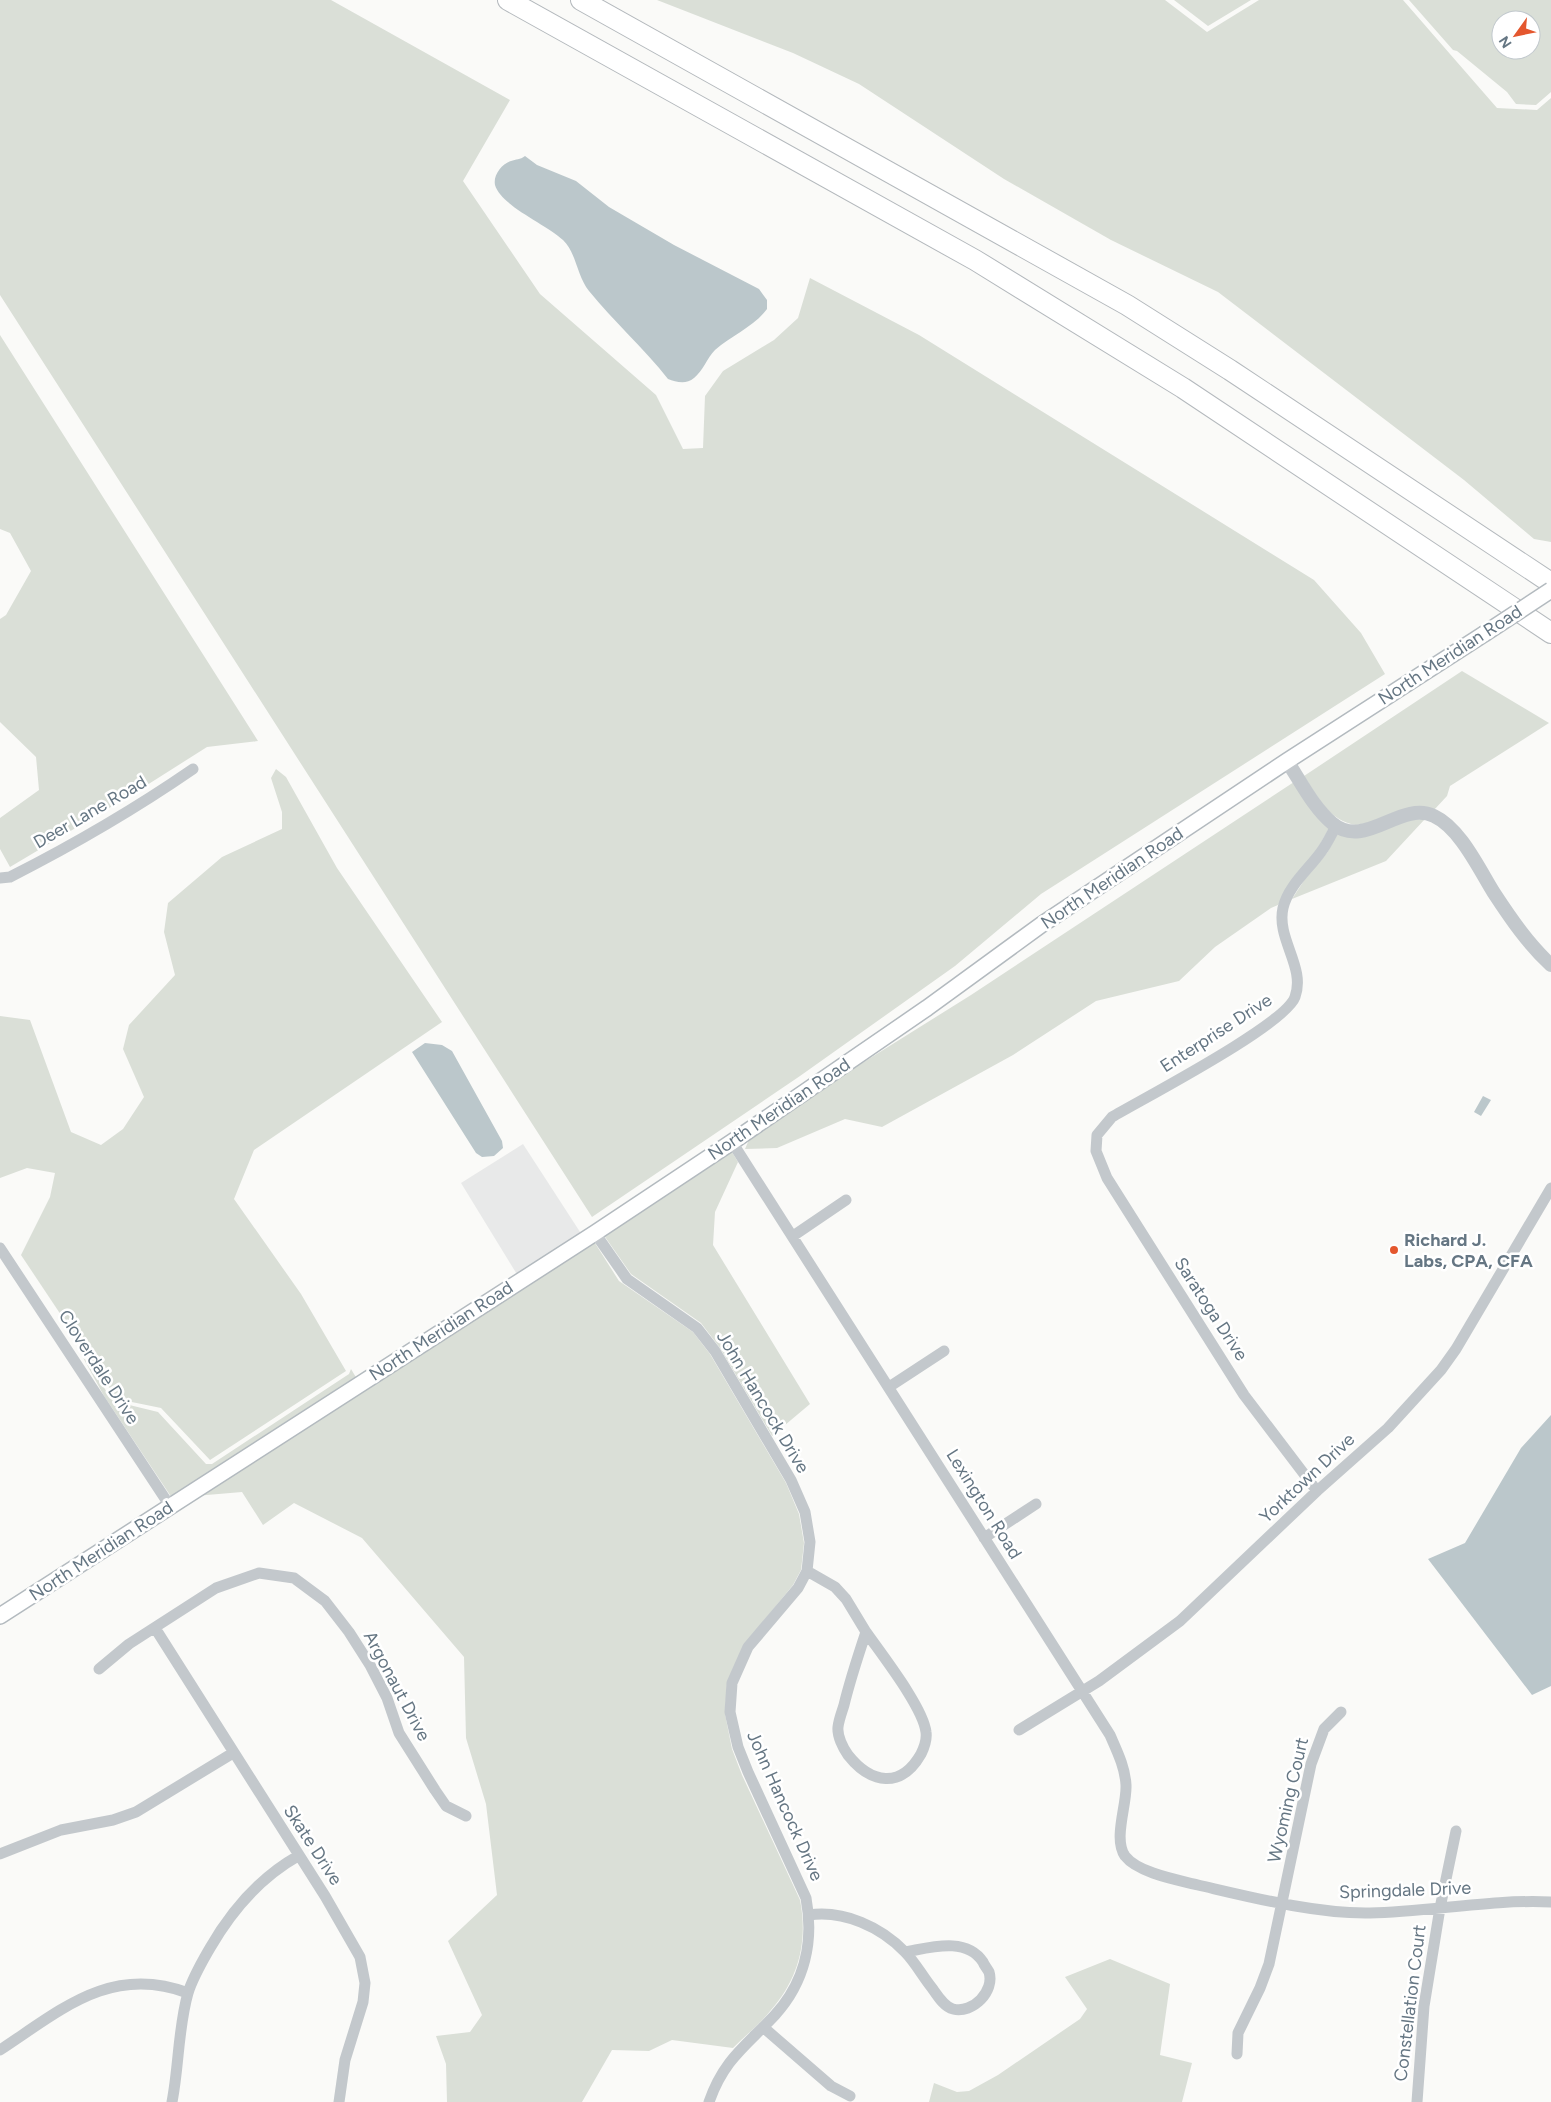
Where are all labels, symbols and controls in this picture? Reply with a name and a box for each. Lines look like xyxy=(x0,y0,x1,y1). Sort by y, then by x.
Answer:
north arrow xyxy=(1491,10,1541,60)
text: N xyxy=(1495,33,1516,51)
street label: North Meridian Road xyxy=(1374,600,1526,710)
street label: Deer Lane Road xyxy=(30,771,150,853)
street label: North Meridian Road xyxy=(1037,822,1187,934)
street label: Enterprise Drive xyxy=(1156,989,1276,1077)
street label: North Meridian Road xyxy=(704,1053,854,1165)
place label: Richard J. Labs, CPA, CFA xyxy=(1404,1229,1533,1272)
marker: Richard J. Labs, CPA, CFA xyxy=(1388,1244,1400,1256)
street label: Saratoga Drive xyxy=(1170,1253,1253,1365)
street label: North Meridian Road xyxy=(365,1276,517,1386)
street label: Cloverdale Drive xyxy=(54,1306,144,1428)
street label: John Hancock Drive xyxy=(712,1327,814,1477)
street label: Yorktown Drive xyxy=(1255,1428,1359,1528)
street label: Lexington Road xyxy=(941,1445,1027,1563)
street label: North Meridian Road xyxy=(25,1496,177,1606)
street label: Argonaut Drive xyxy=(359,1627,435,1745)
street label: John Hancock Drive xyxy=(742,1728,828,1884)
street label: Wyoming Court xyxy=(1263,1735,1313,1865)
street label: Skate Drive xyxy=(279,1801,347,1889)
street label: Springdale Drive xyxy=(1339,1877,1472,1903)
street label: Constellation Court xyxy=(1389,1923,1431,2083)

